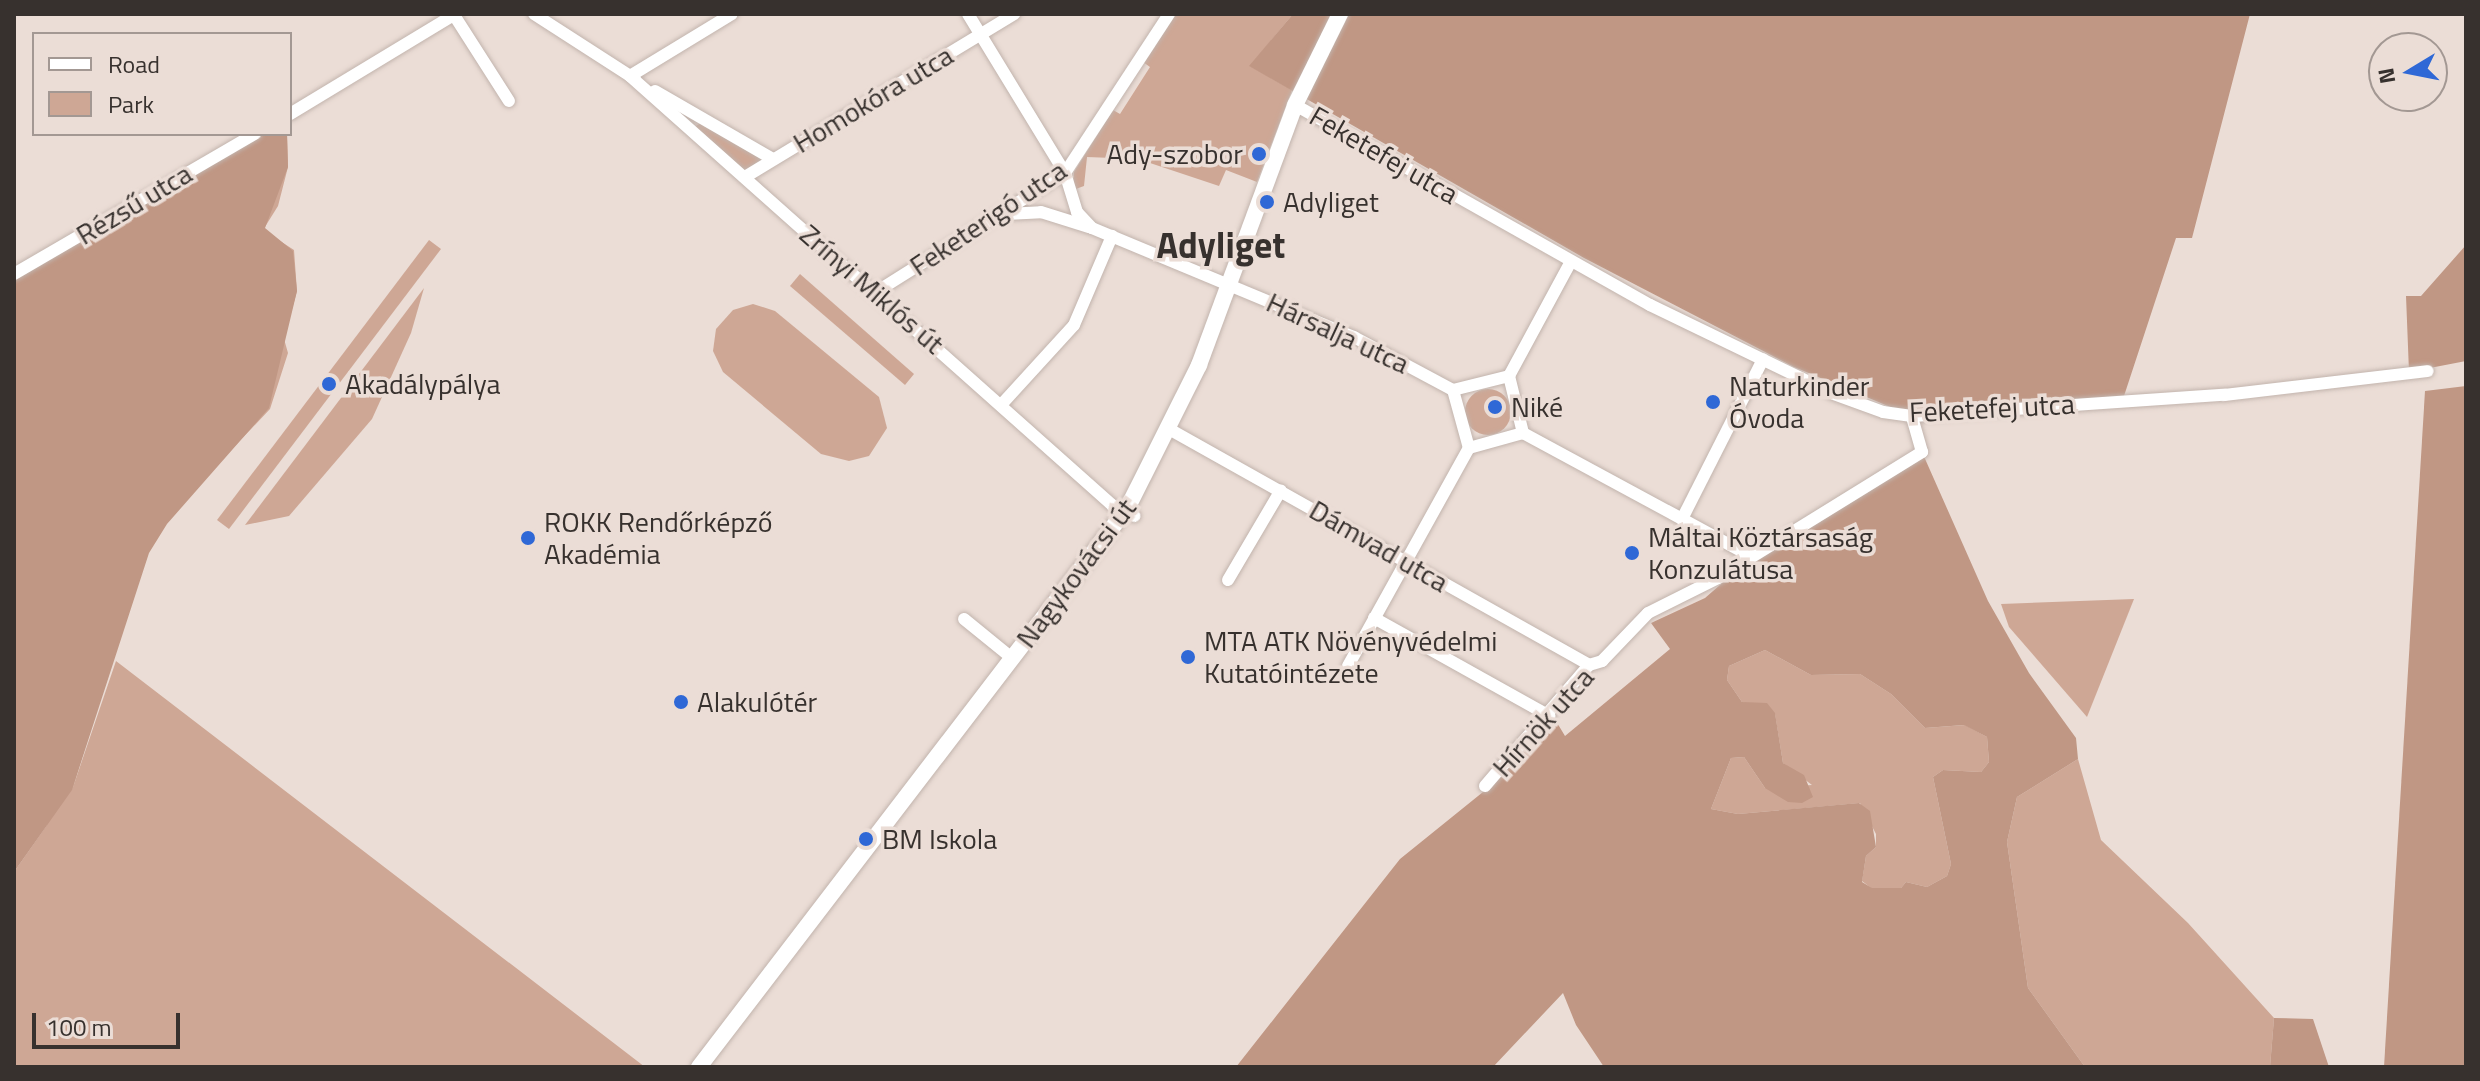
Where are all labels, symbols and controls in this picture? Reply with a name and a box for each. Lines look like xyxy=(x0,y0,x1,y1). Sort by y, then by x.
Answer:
legend xyxy=(32,32,292,136)
north arrow xyxy=(2368,32,2448,112)
street label: Homokóra utca xyxy=(787,38,959,160)
text: Road xyxy=(108,46,160,82)
text: N xyxy=(2368,65,2404,86)
text: Park xyxy=(108,86,154,122)
street label: Feketefej utca xyxy=(1304,99,1464,211)
place label: Ady-szobor xyxy=(1107,137,1243,171)
marker: Ady-szobor xyxy=(1250,145,1268,163)
street label: Feketerigó utca xyxy=(903,153,1073,283)
street label: Rézsű utca xyxy=(70,156,198,252)
place label: Adyliget xyxy=(1283,185,1379,219)
marker: Adyliget xyxy=(1258,193,1276,211)
street label: Zrínyi Miklós út xyxy=(793,217,951,361)
district label: Adyliget xyxy=(1157,223,1285,267)
street label: Hársalja utca xyxy=(1261,285,1415,381)
place label: Akadálypálya xyxy=(345,367,500,401)
place label: Naturkinder Óvoda xyxy=(1729,369,1870,435)
marker: Akadálypálya xyxy=(320,375,338,393)
street label: Feketefej utca xyxy=(1908,387,2076,429)
place label: Niké xyxy=(1511,390,1563,424)
marker: Naturkinder Óvoda xyxy=(1704,393,1722,411)
marker: Niké xyxy=(1486,398,1504,416)
street label: Nagykovácsi út xyxy=(1009,492,1143,654)
street label: Dámvad utca xyxy=(1304,493,1454,599)
place label: ROKK Rendőrképző Akadémia xyxy=(544,505,773,571)
place label: Máltai Köztársaság Konzulátusa xyxy=(1648,520,1873,586)
marker: ROKK Rendőrképző Akadémia xyxy=(519,529,537,547)
marker: Máltai Köztársaság Konzulátusa xyxy=(1623,544,1641,562)
place label: MTA ATK Növényvédelmi Kutatóintézete xyxy=(1204,624,1497,690)
marker: MTA ATK Növényvédelmi Kutatóintézete xyxy=(1179,648,1197,666)
street label: Hírnök utca xyxy=(1485,661,1601,783)
place label: Alakulótér xyxy=(697,685,817,719)
marker: Alakulótér xyxy=(672,693,690,711)
place label: BM Iskola xyxy=(882,822,997,856)
marker: BM Iskola xyxy=(857,830,875,848)
scale bar xyxy=(36,997,184,1047)
text: 100 m xyxy=(46,1009,112,1045)

